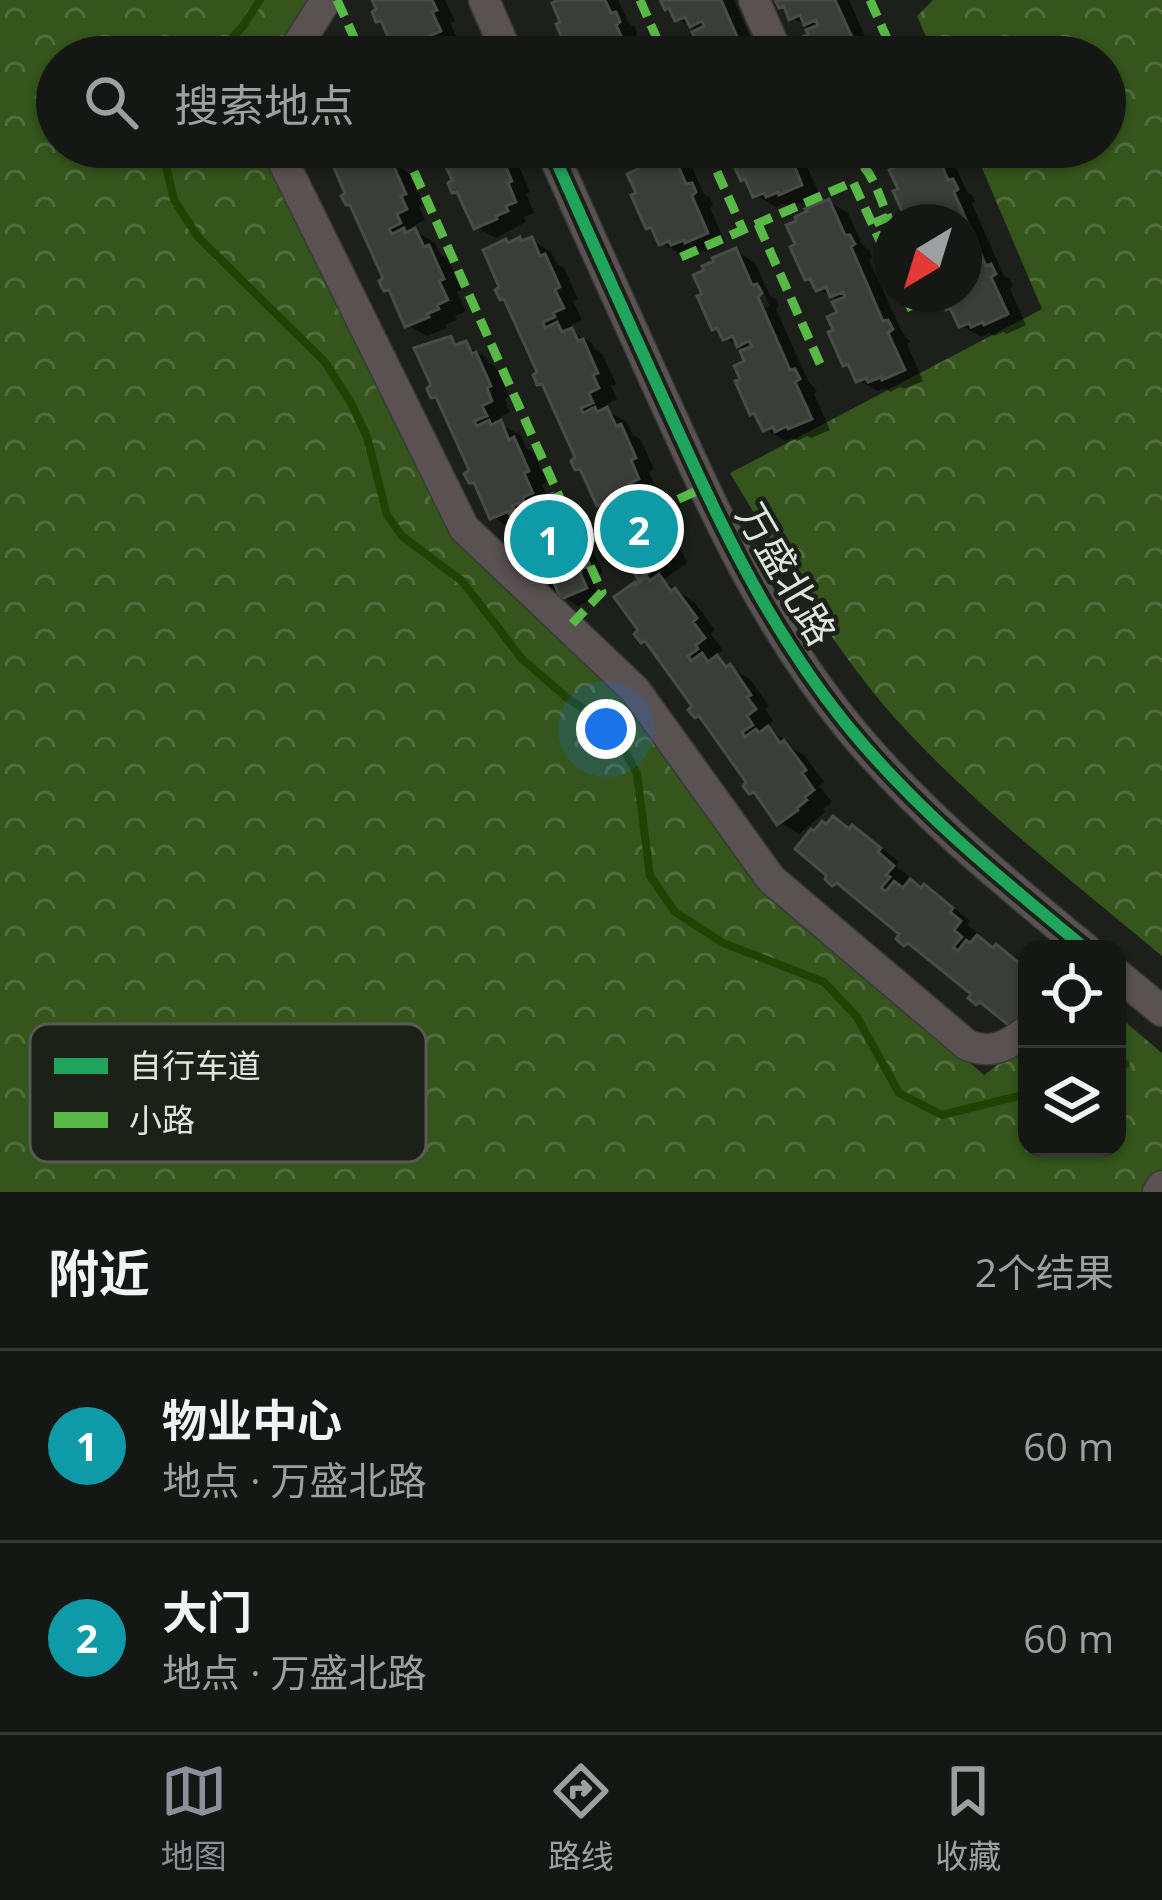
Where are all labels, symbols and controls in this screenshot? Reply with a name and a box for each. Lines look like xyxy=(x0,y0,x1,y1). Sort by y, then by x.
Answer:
search box xyxy=(36,36,1126,168)
icon: search xyxy=(78,69,144,135)
text: 搜索地点 xyxy=(174,74,354,135)
north arrow xyxy=(874,204,982,312)
pin: 2 xyxy=(600,484,678,574)
street label: 万盛北路 xyxy=(725,492,849,654)
pin: 1 xyxy=(510,494,588,584)
your location xyxy=(576,699,636,759)
map controls xyxy=(1018,940,1126,1156)
button: locate xyxy=(1018,940,1126,1048)
legend xyxy=(30,1024,426,1162)
text: 自行车道 xyxy=(129,1043,261,1088)
button: layers xyxy=(1018,1048,1126,1156)
text: 小路 xyxy=(129,1097,195,1142)
text: 附近 xyxy=(48,1237,150,1307)
text: 2个结果 xyxy=(975,1245,1114,1298)
text: 物业中心 xyxy=(162,1389,342,1450)
text: 1 xyxy=(76,1419,98,1472)
text: 60 m xyxy=(1023,1419,1114,1472)
text: 地点 · 万盛北路 xyxy=(162,1453,427,1506)
text: 大门 xyxy=(162,1581,252,1642)
text: 2 xyxy=(76,1611,98,1664)
text: 60 m xyxy=(1023,1611,1114,1664)
text: 地点 · 万盛北路 xyxy=(162,1645,427,1698)
tab: 地图 xyxy=(161,1758,227,1878)
tab: 路线 xyxy=(548,1758,614,1878)
tab: 收藏 xyxy=(935,1758,1001,1878)

